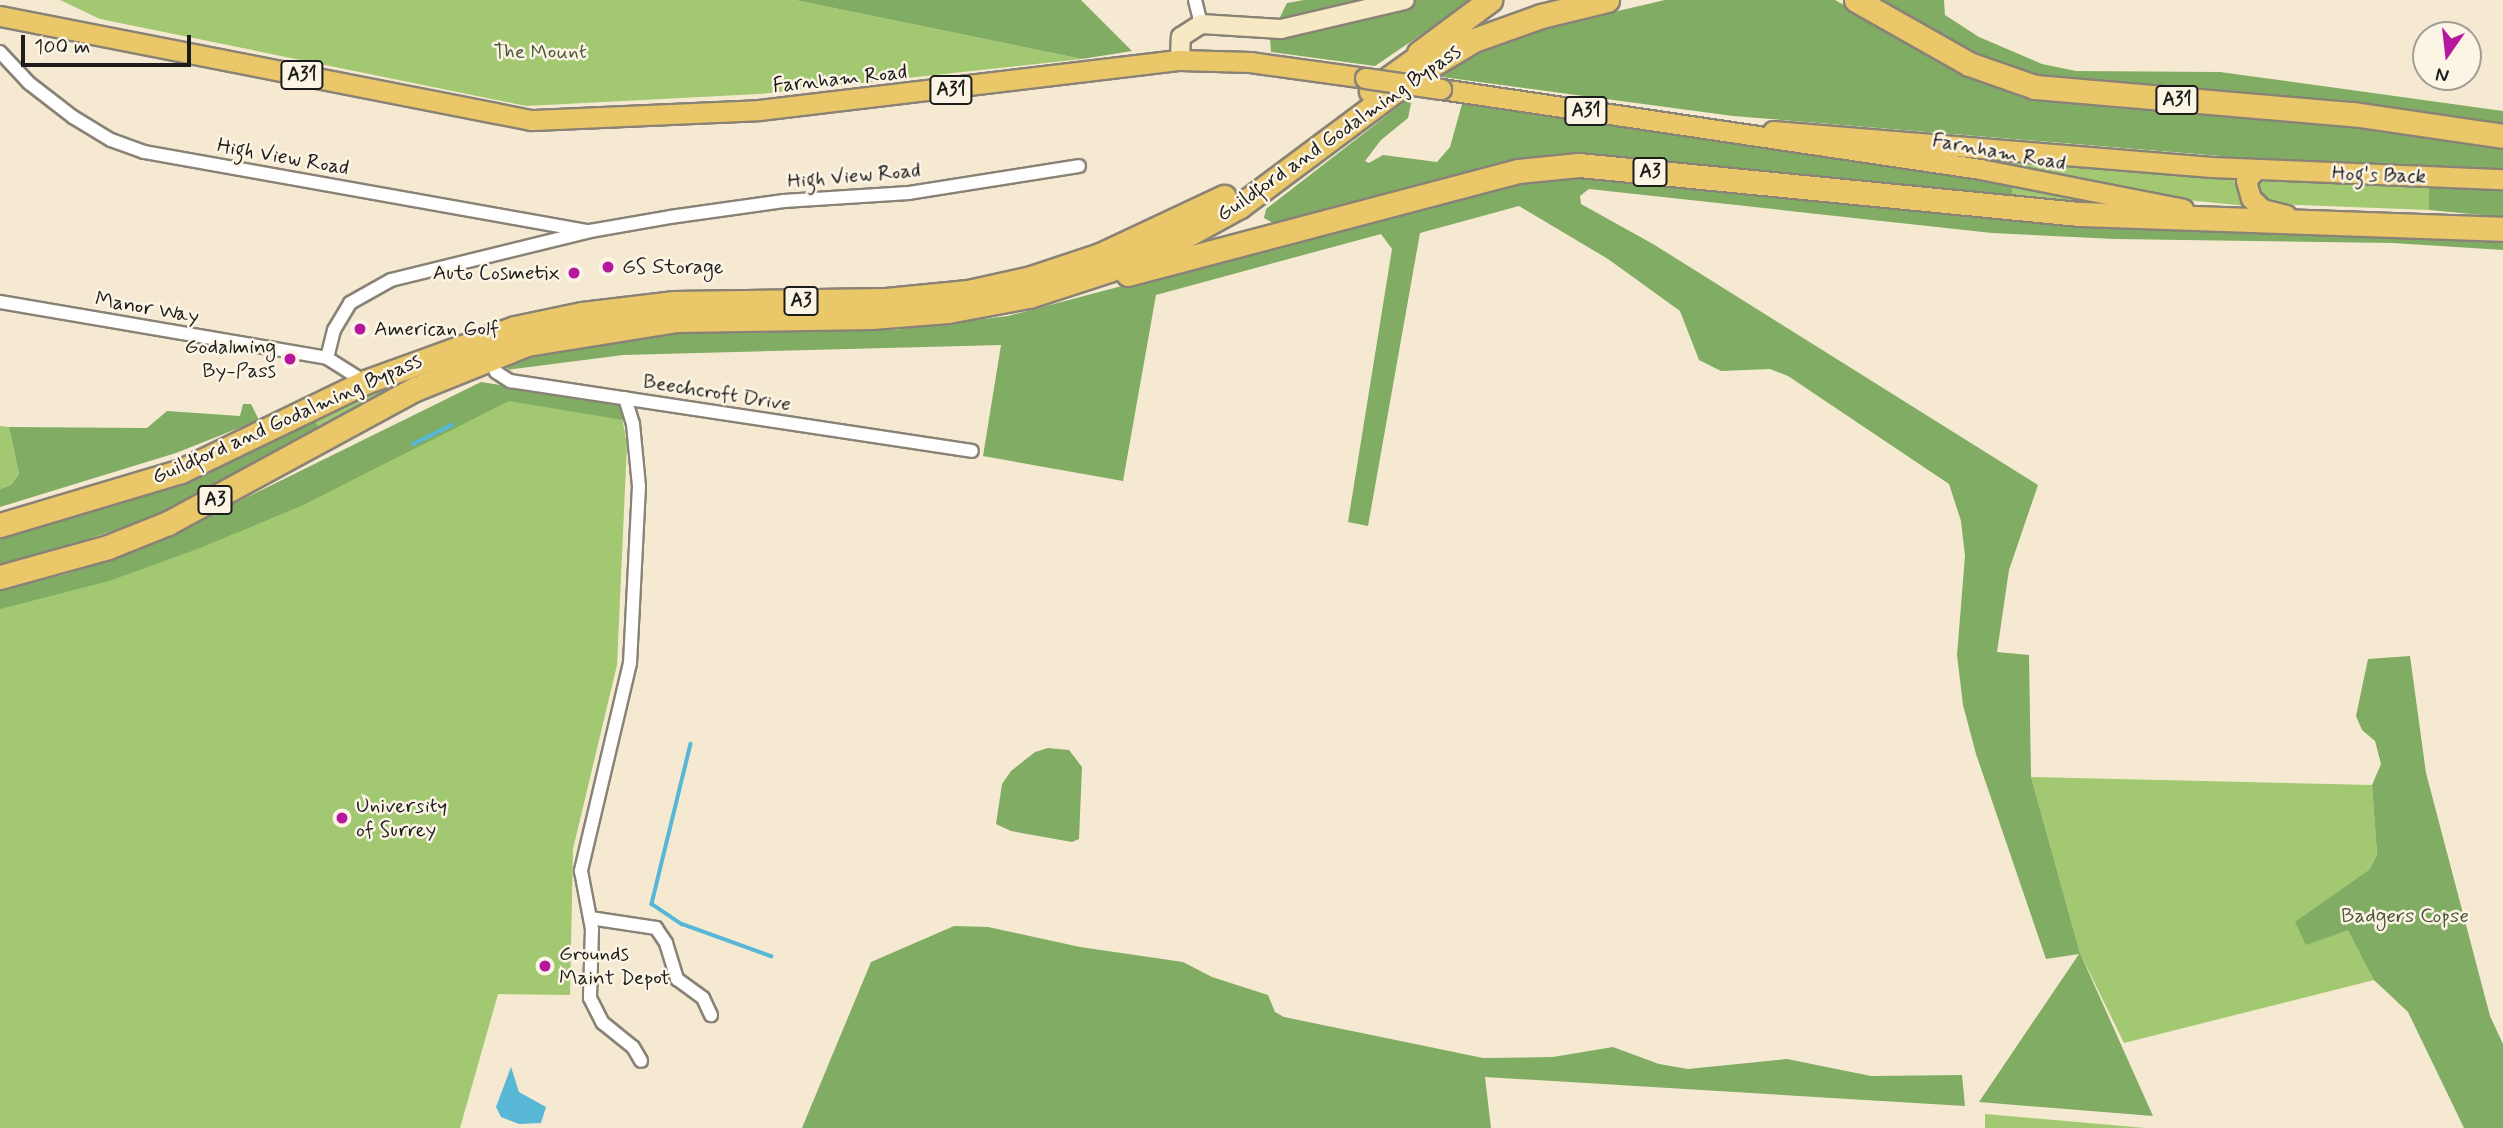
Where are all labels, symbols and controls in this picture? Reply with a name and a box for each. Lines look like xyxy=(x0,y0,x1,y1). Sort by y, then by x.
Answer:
scale bar xyxy=(24,21,194,65)
north arrow xyxy=(2412,21,2482,91)
text: 100 m xyxy=(34,33,90,61)
park label: The Mount xyxy=(493,39,587,65)
street label: Guildford and Godalming Bypass xyxy=(1216,42,1462,224)
street label: Farnham Road xyxy=(772,59,908,99)
road number: A31 xyxy=(279,60,325,90)
text: N xyxy=(2433,61,2451,89)
road number: A31 xyxy=(928,74,974,106)
road number: A31 xyxy=(2154,85,2200,116)
road number: A31 xyxy=(1563,96,1609,127)
street label: Farnham Road xyxy=(1931,128,2067,176)
street label: High View Road xyxy=(215,133,351,181)
road number: A3 xyxy=(1631,156,1669,188)
street label: High View Road xyxy=(787,158,921,194)
street label: Hog's Back xyxy=(2331,161,2427,189)
place label: GS Storage xyxy=(622,254,719,280)
marker: GS Storage xyxy=(600,259,616,275)
place label: Auto Cosmetix xyxy=(423,260,560,286)
marker: Auto Cosmetix xyxy=(566,265,582,281)
street label: Manor Way xyxy=(93,286,201,330)
road number: A3 xyxy=(782,286,820,316)
place label: American Golf xyxy=(374,316,499,342)
marker: American Golf xyxy=(352,321,368,337)
place label: Godalming By-Pass xyxy=(185,334,276,384)
street label: Guildford and Godalming Bypass xyxy=(153,350,421,488)
marker: Godalming By-Pass xyxy=(282,351,298,367)
street label: Beechcroft Drive xyxy=(642,369,792,417)
road number: A3 xyxy=(196,485,234,516)
place label: University of Surrey xyxy=(356,793,447,843)
marker: University of Surrey xyxy=(334,810,350,826)
park label: Badgers Copse xyxy=(2340,903,2470,929)
place label: Grounds Maint Depot xyxy=(559,941,670,991)
marker: Grounds Maint Depot xyxy=(537,958,553,974)

